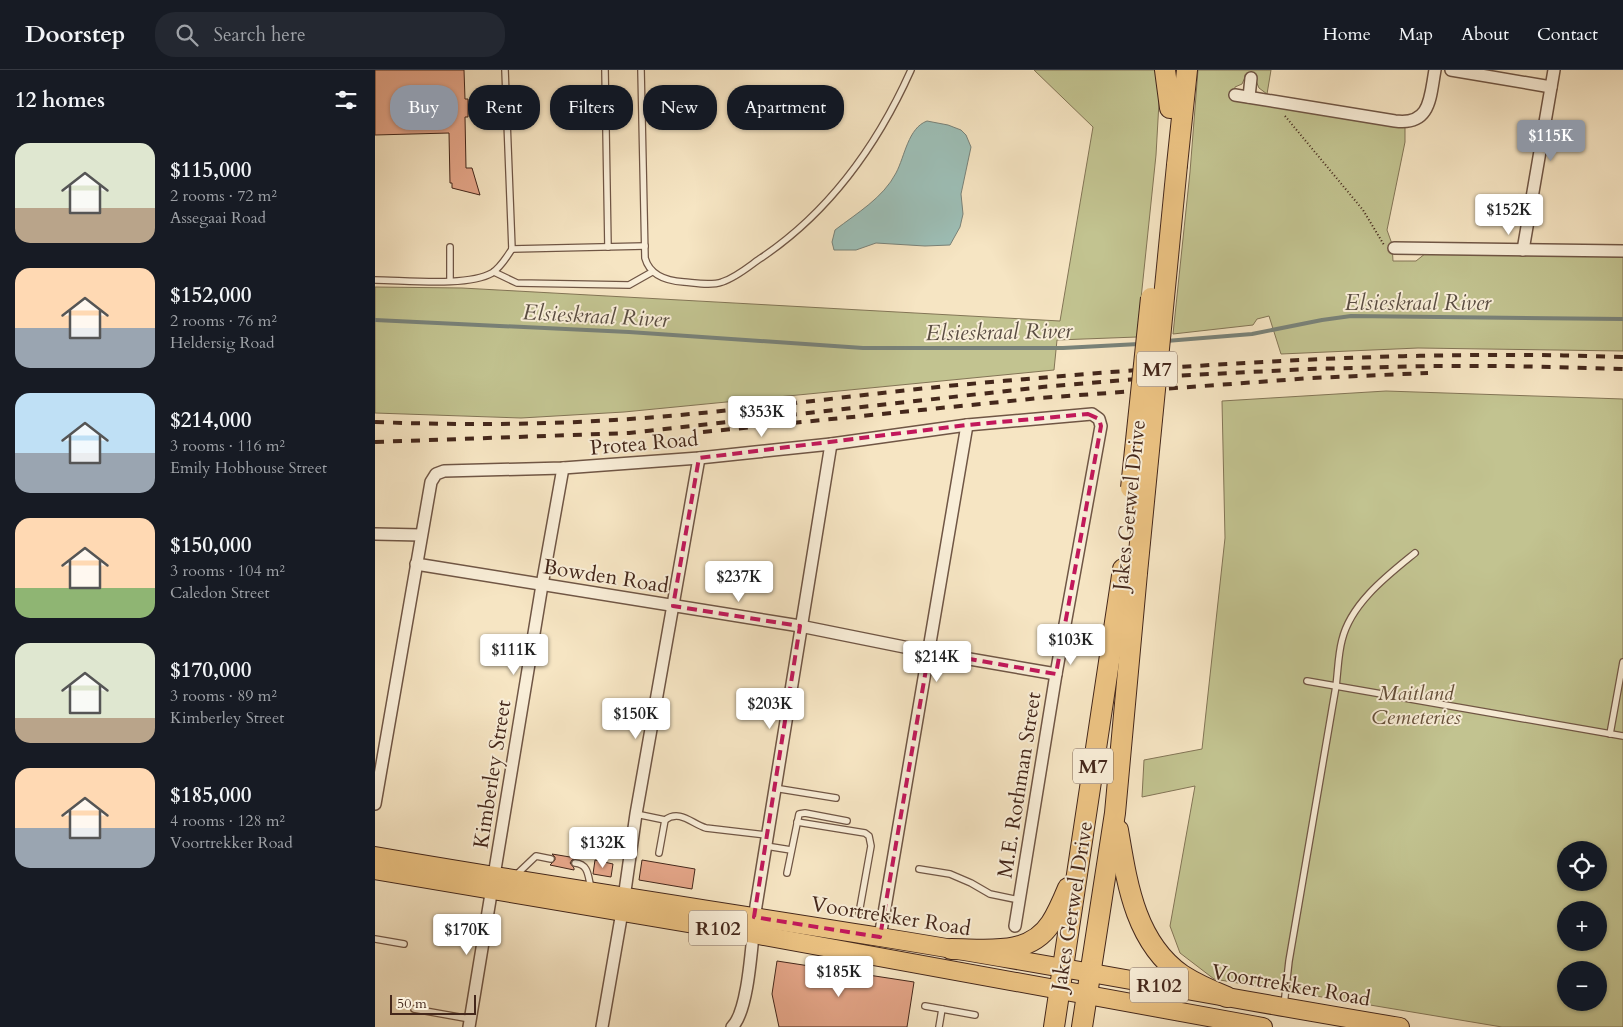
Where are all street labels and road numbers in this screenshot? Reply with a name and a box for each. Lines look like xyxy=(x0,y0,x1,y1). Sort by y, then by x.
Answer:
road number: M7 xyxy=(1137,352,1177,386)
street label: Jakes Gerwel Drive xyxy=(1106,418,1153,595)
street label: Protea Road xyxy=(589,424,699,463)
street label: Bowden Road xyxy=(541,552,671,601)
street label: M.E. Rothman Street xyxy=(990,690,1049,880)
street label: Kimberley Street xyxy=(466,697,519,850)
road number: M7 xyxy=(1073,748,1113,784)
street label: Jakes Gerwel Drive xyxy=(1044,819,1100,996)
street label: Voortrekker Road xyxy=(809,890,973,943)
road number: R102 xyxy=(689,910,747,946)
street label: Voortrekker Road xyxy=(1209,957,1373,1014)
road number: R102 xyxy=(1130,968,1188,1002)

